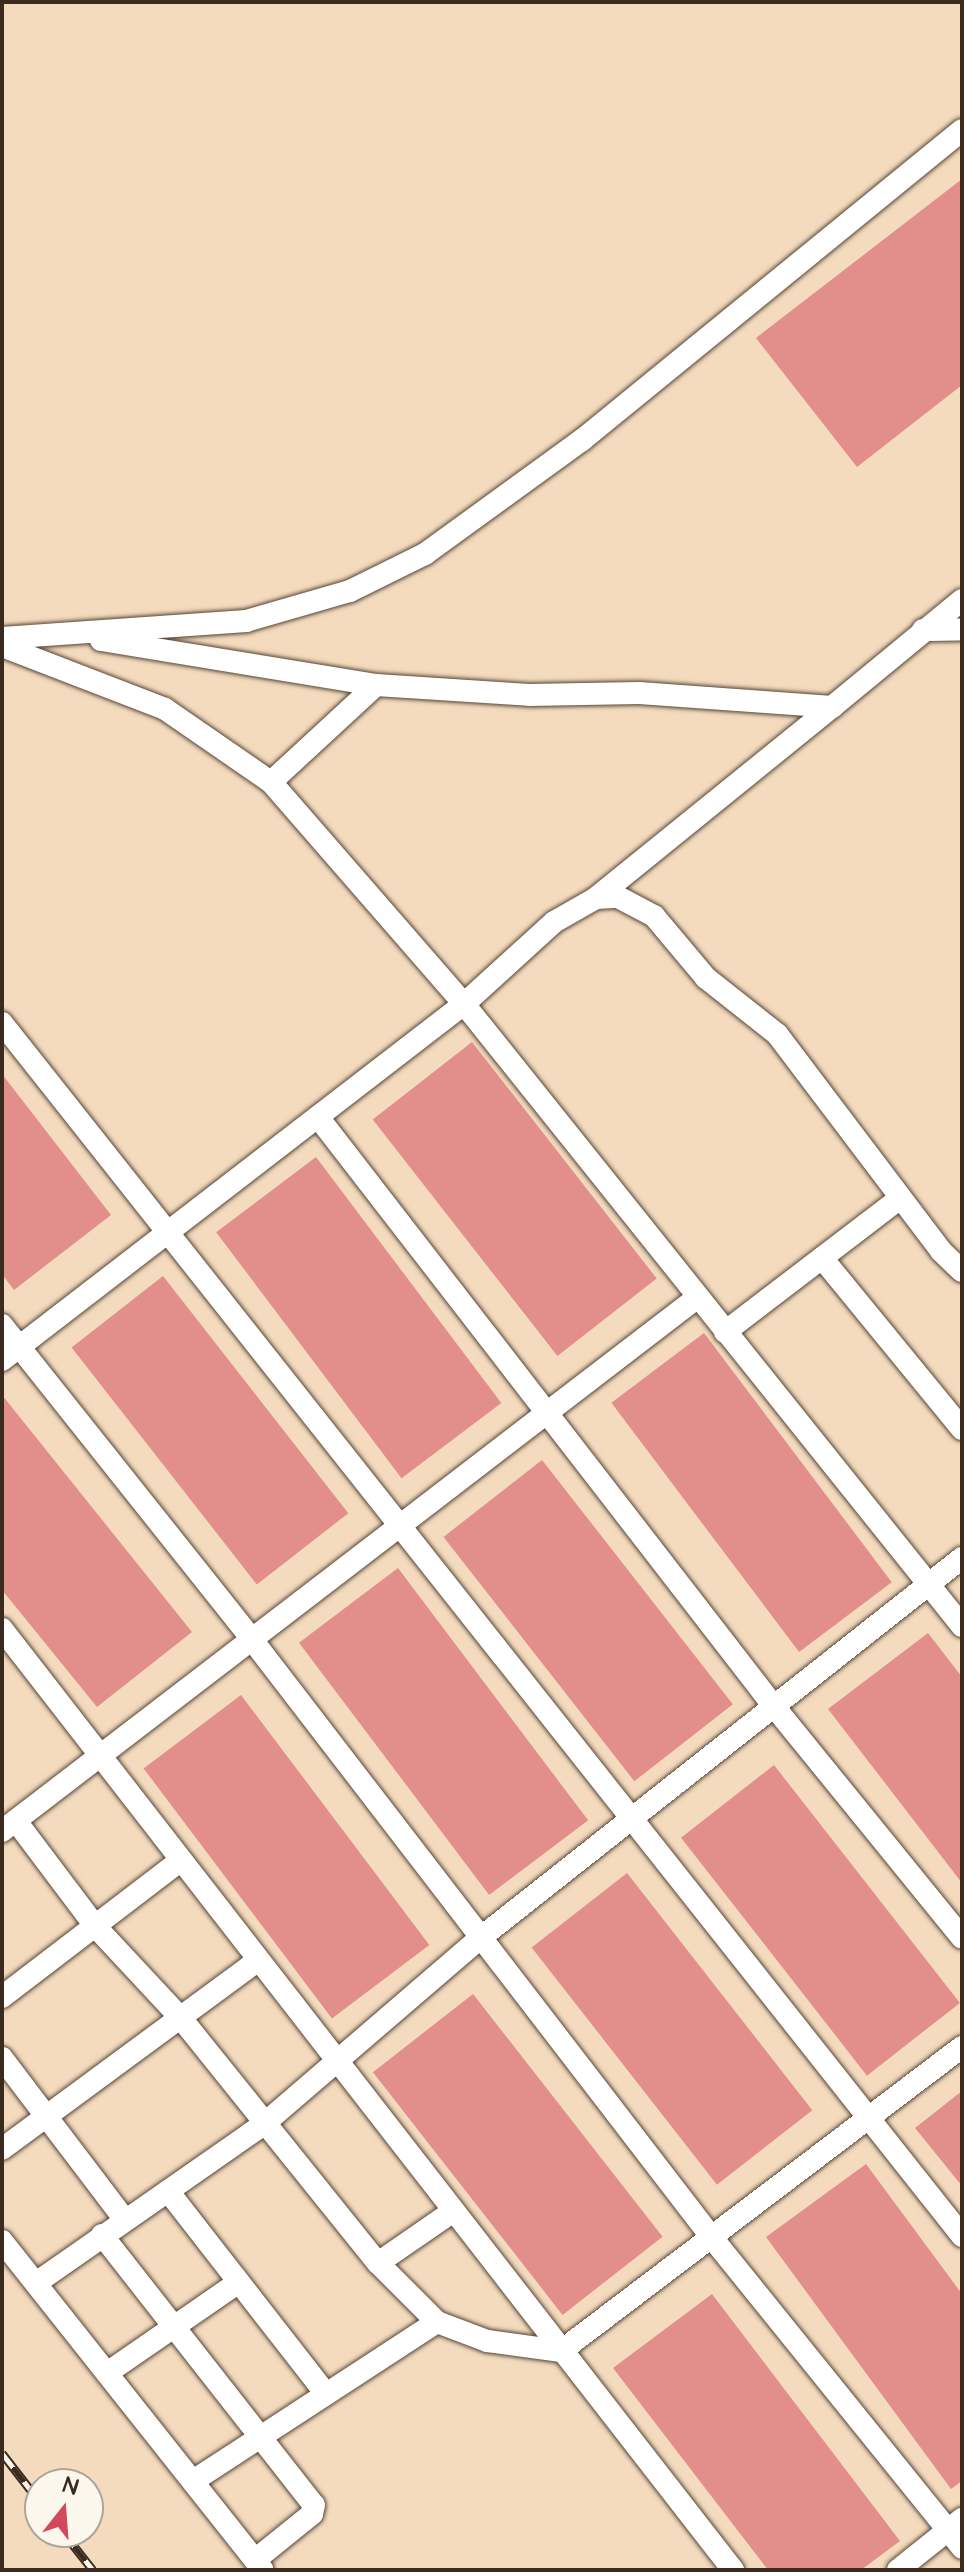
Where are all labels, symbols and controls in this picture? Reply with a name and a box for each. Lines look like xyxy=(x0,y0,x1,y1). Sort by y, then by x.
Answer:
north arrow xyxy=(24,2468,104,2548)
text: N xyxy=(59,2470,82,2503)

